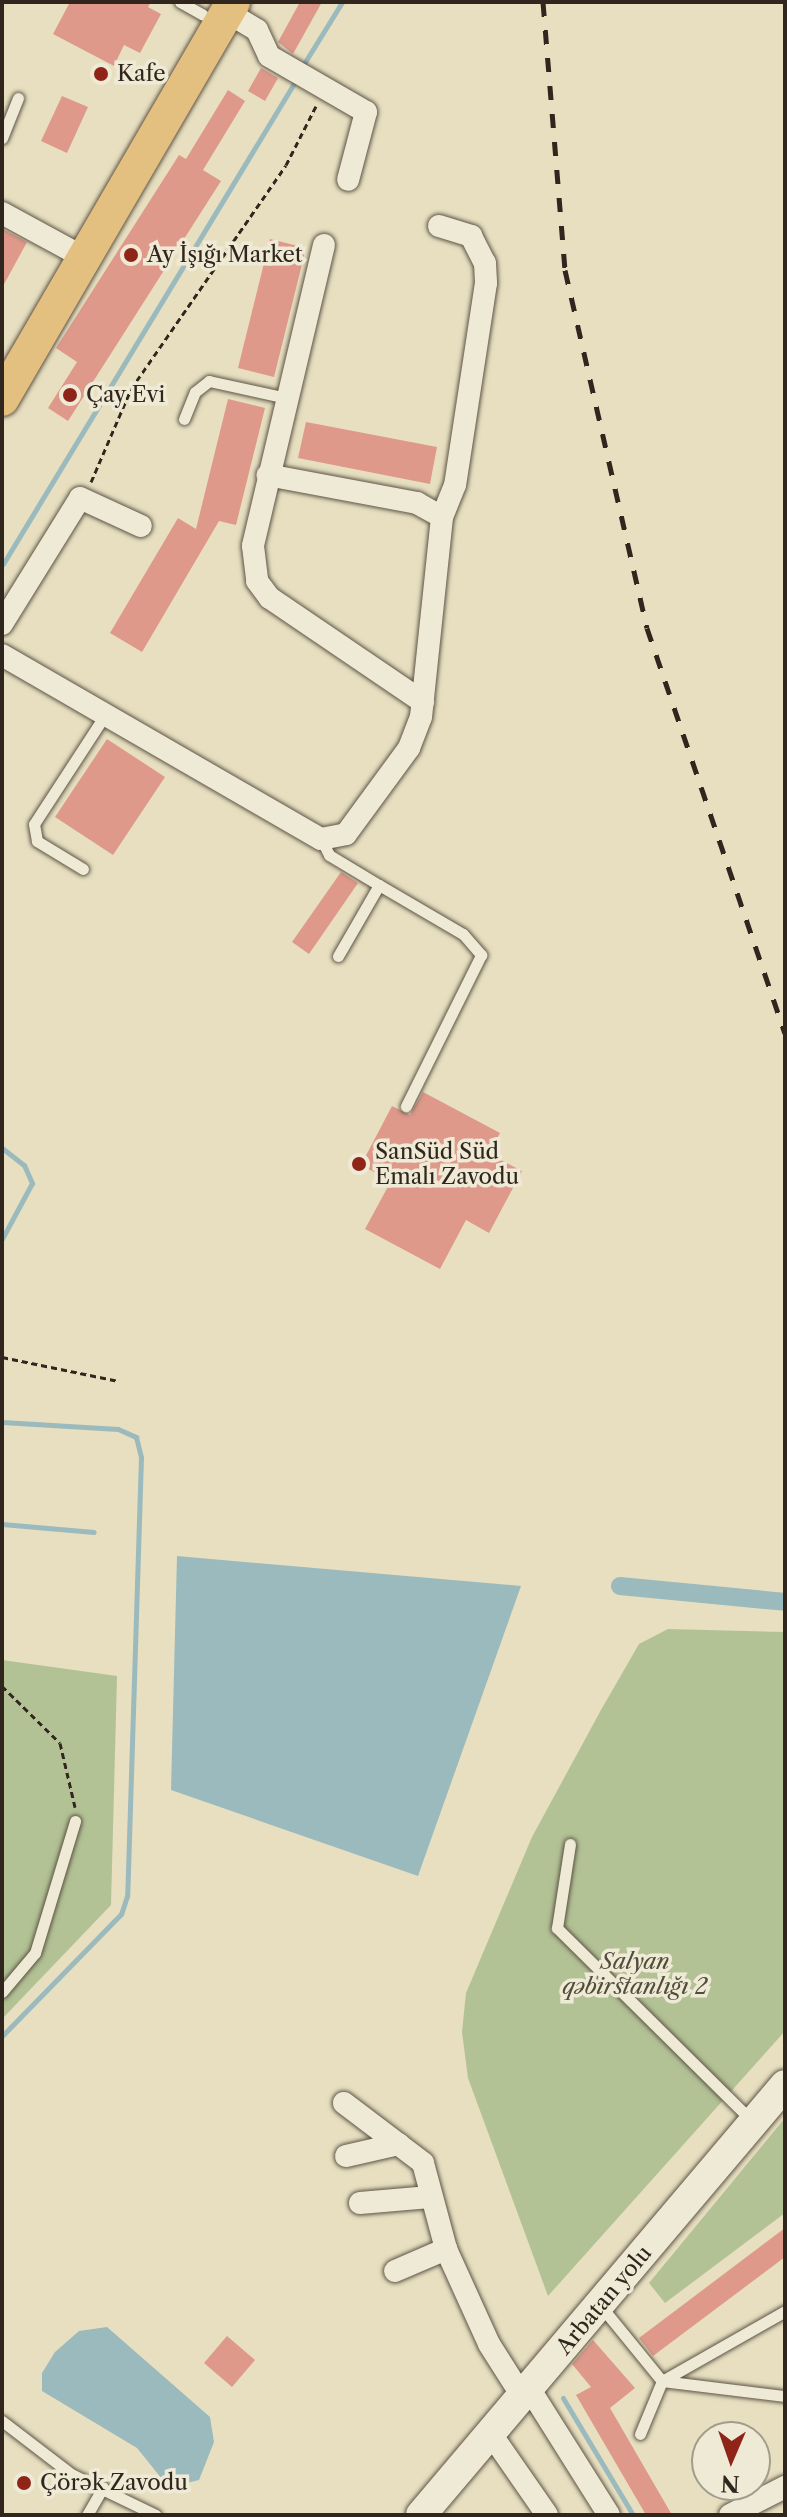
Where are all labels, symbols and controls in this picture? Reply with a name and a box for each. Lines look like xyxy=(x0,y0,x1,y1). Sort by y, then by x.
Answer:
place label: Kafe xyxy=(117,61,166,87)
marker: Kafe xyxy=(92,65,110,83)
place label: Ay İşığı Market xyxy=(147,242,303,268)
marker: Ay İşığı Market xyxy=(122,246,140,264)
place label: Çay Evi xyxy=(86,382,166,408)
marker: Çay Evi xyxy=(61,386,79,404)
place label: SanSüd Süd Emalı Zavodu xyxy=(375,1138,519,1190)
marker: SanSüd Süd Emalı Zavodu xyxy=(350,1155,368,1173)
park label: Salyan qəbirstanlığı 2 xyxy=(562,1948,708,2000)
street label: Arbatan yolu xyxy=(551,2240,657,2360)
north arrow xyxy=(691,2421,771,2501)
place label: Çörək Zavodu xyxy=(40,2470,188,2496)
text: N xyxy=(720,2470,740,2497)
marker: Çörək Zavodu xyxy=(15,2474,33,2492)

